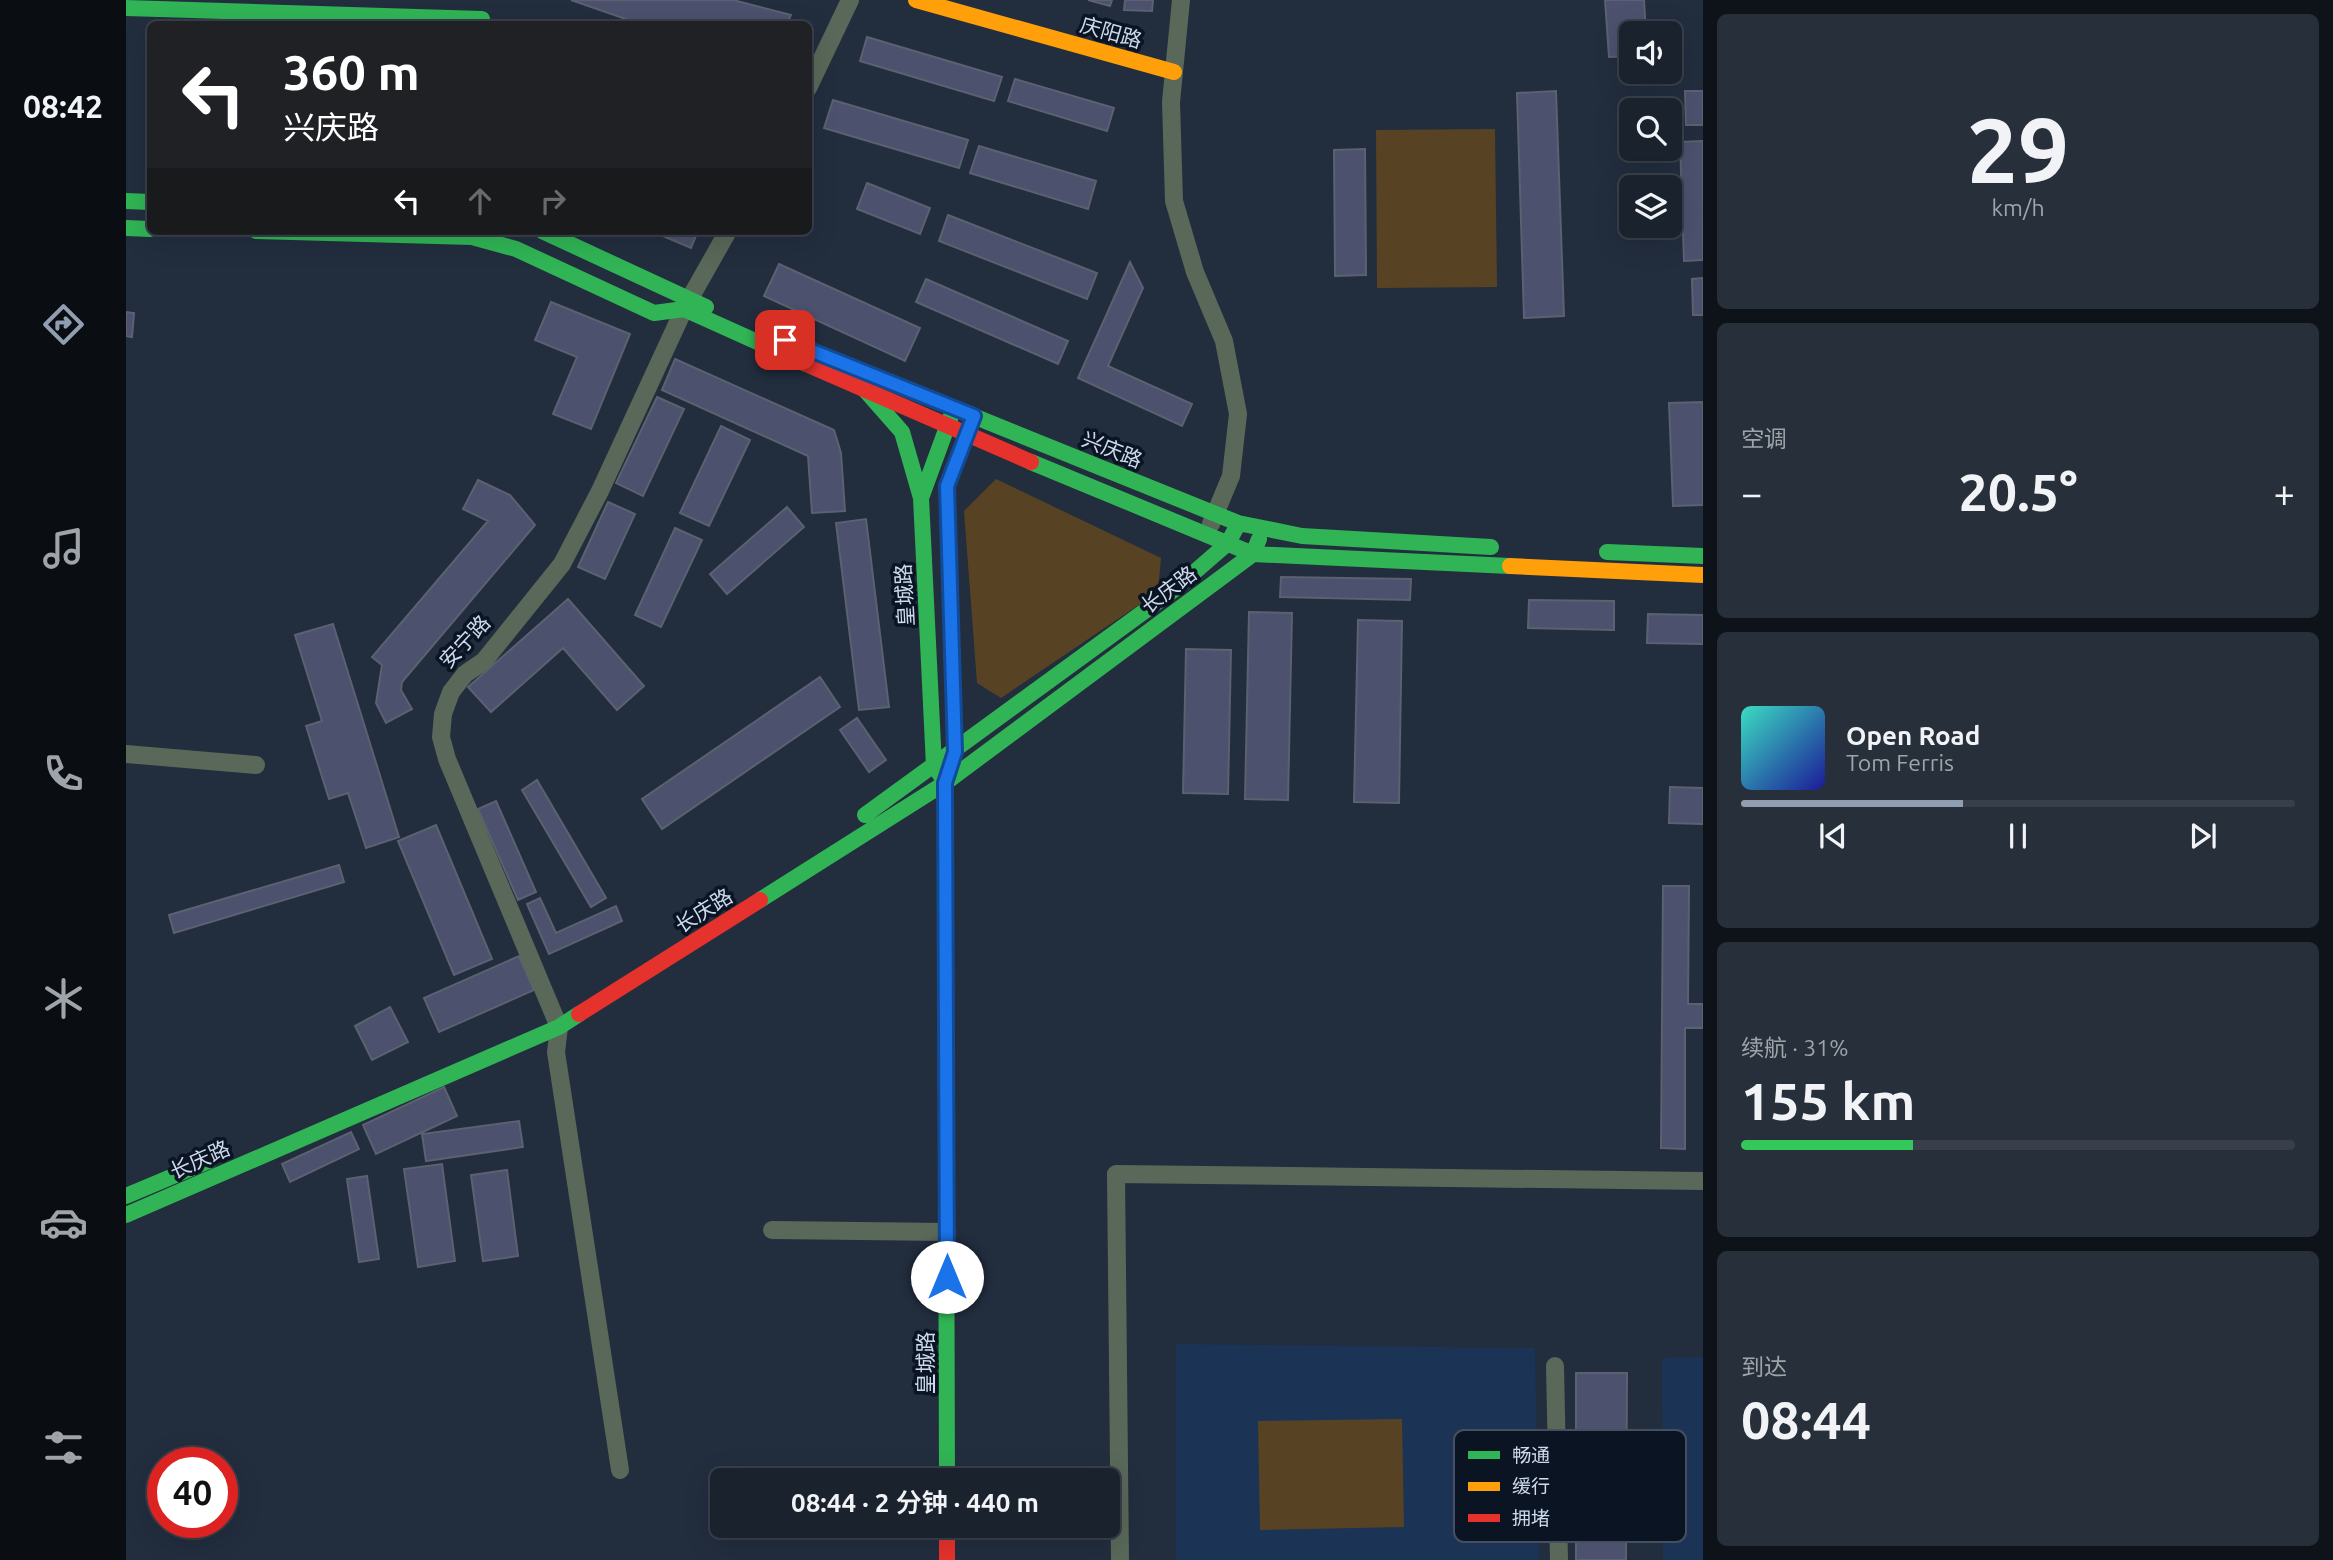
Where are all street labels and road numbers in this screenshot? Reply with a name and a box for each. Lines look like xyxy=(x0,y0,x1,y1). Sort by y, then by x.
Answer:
street label: 庆阳路 xyxy=(1078,12,1145,52)
street label: 兴庆路 xyxy=(1079,426,1146,472)
street label: 长庆路 xyxy=(1136,561,1201,618)
street label: 皇城路 xyxy=(890,563,918,627)
street label: 安宁路 xyxy=(434,610,495,673)
street label: 长庆路 xyxy=(670,883,737,937)
street label: 长庆路 xyxy=(166,1135,233,1183)
street label: 皇城路 xyxy=(913,1332,937,1395)

